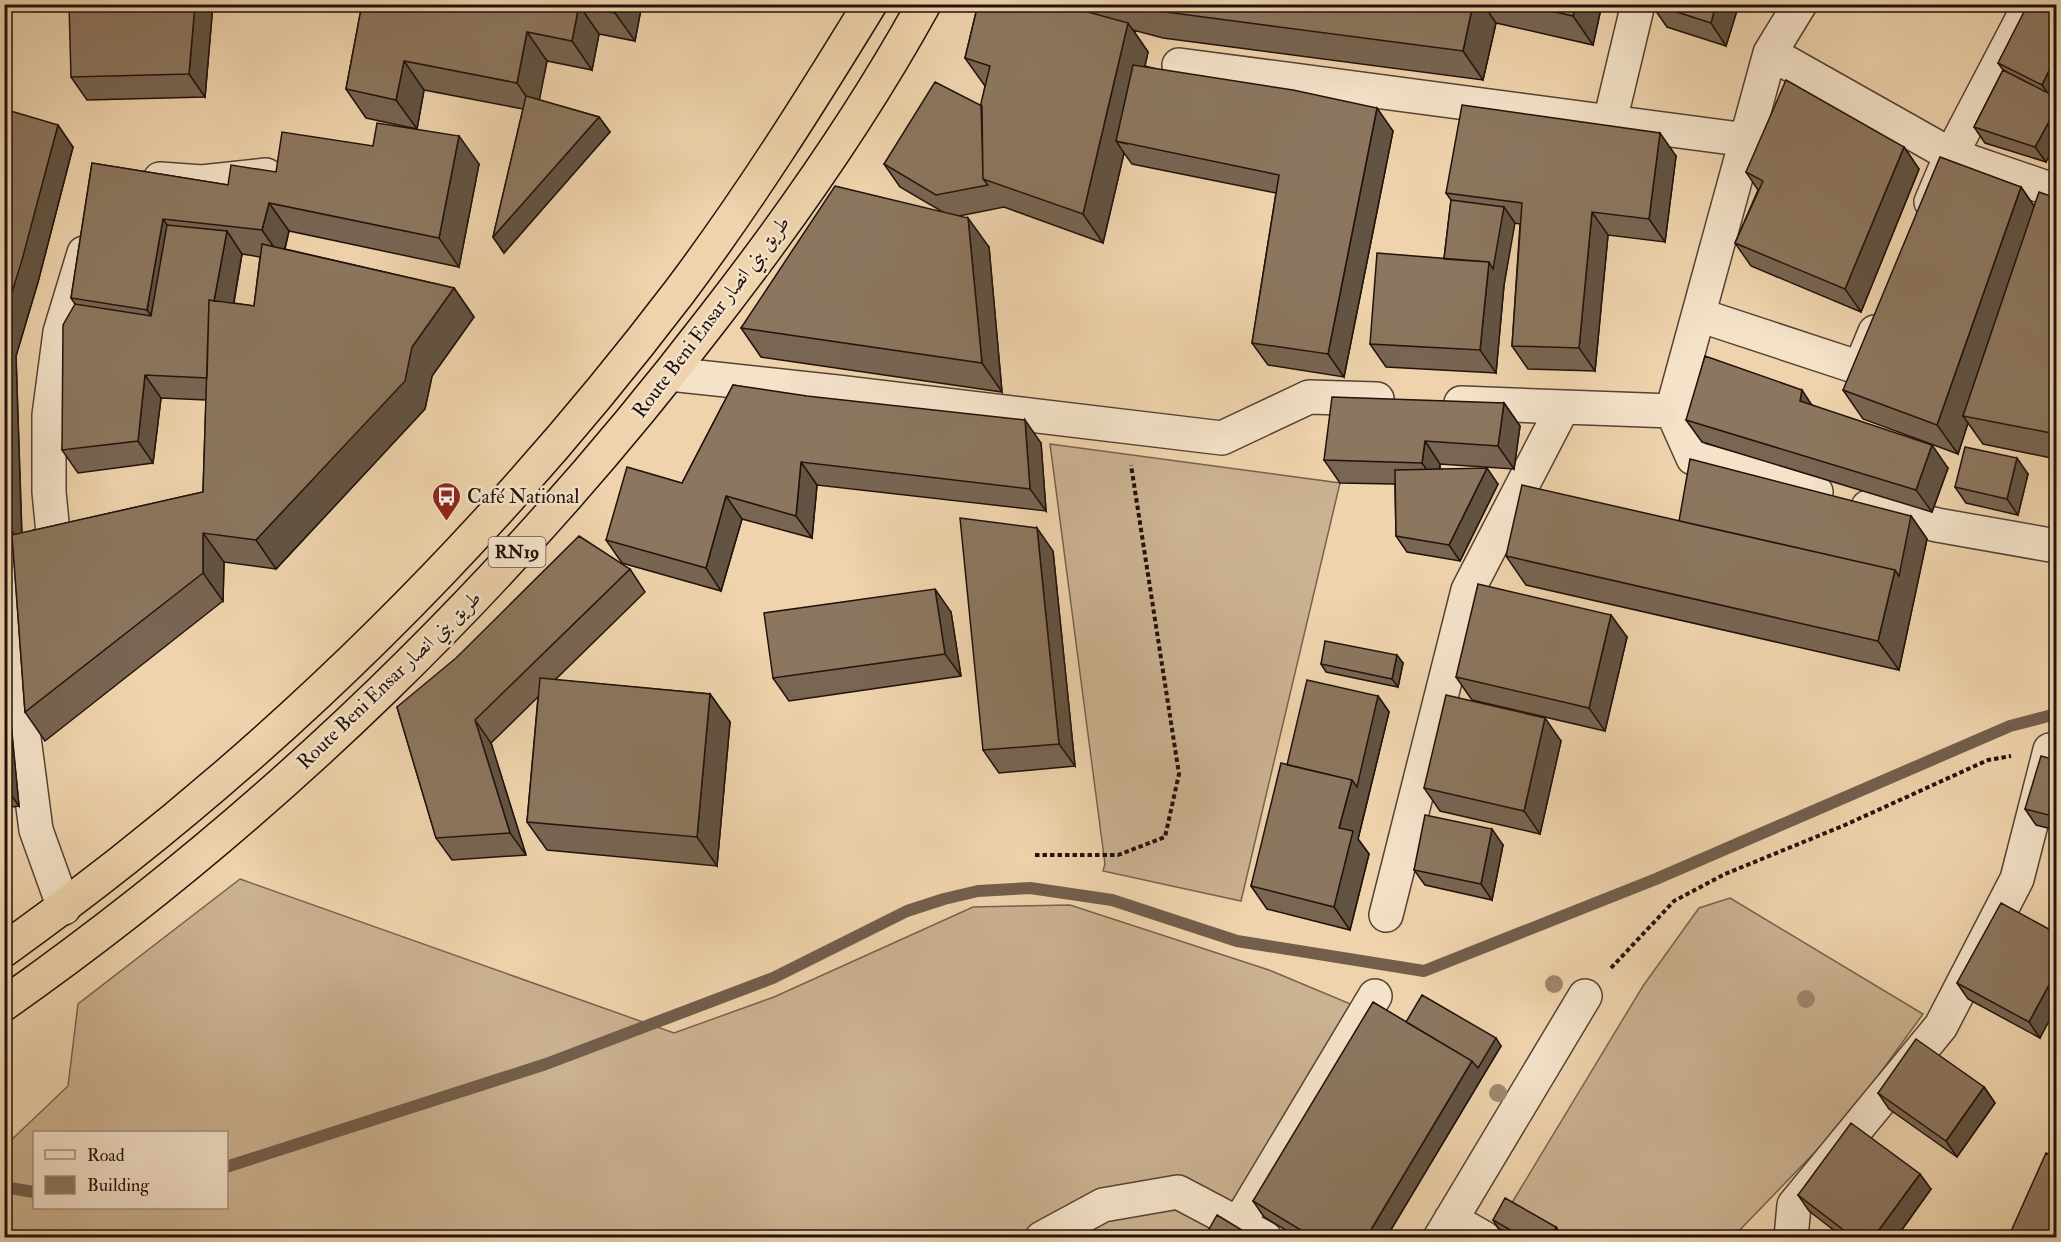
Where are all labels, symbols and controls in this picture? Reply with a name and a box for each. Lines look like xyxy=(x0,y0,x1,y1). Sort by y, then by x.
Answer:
street label: Route Beni Ensar طريق بني انصار xyxy=(627,211,799,426)
bus stop icon: Café National xyxy=(430,480,462,522)
place label: Café National xyxy=(467,484,579,509)
road number: RN19 xyxy=(488,537,546,567)
street label: Route Beni Ensar طريق بني انصار xyxy=(292,585,490,778)
legend xyxy=(33,1131,228,1209)
text: Road xyxy=(87,1144,125,1167)
text: Building xyxy=(87,1174,150,1197)

